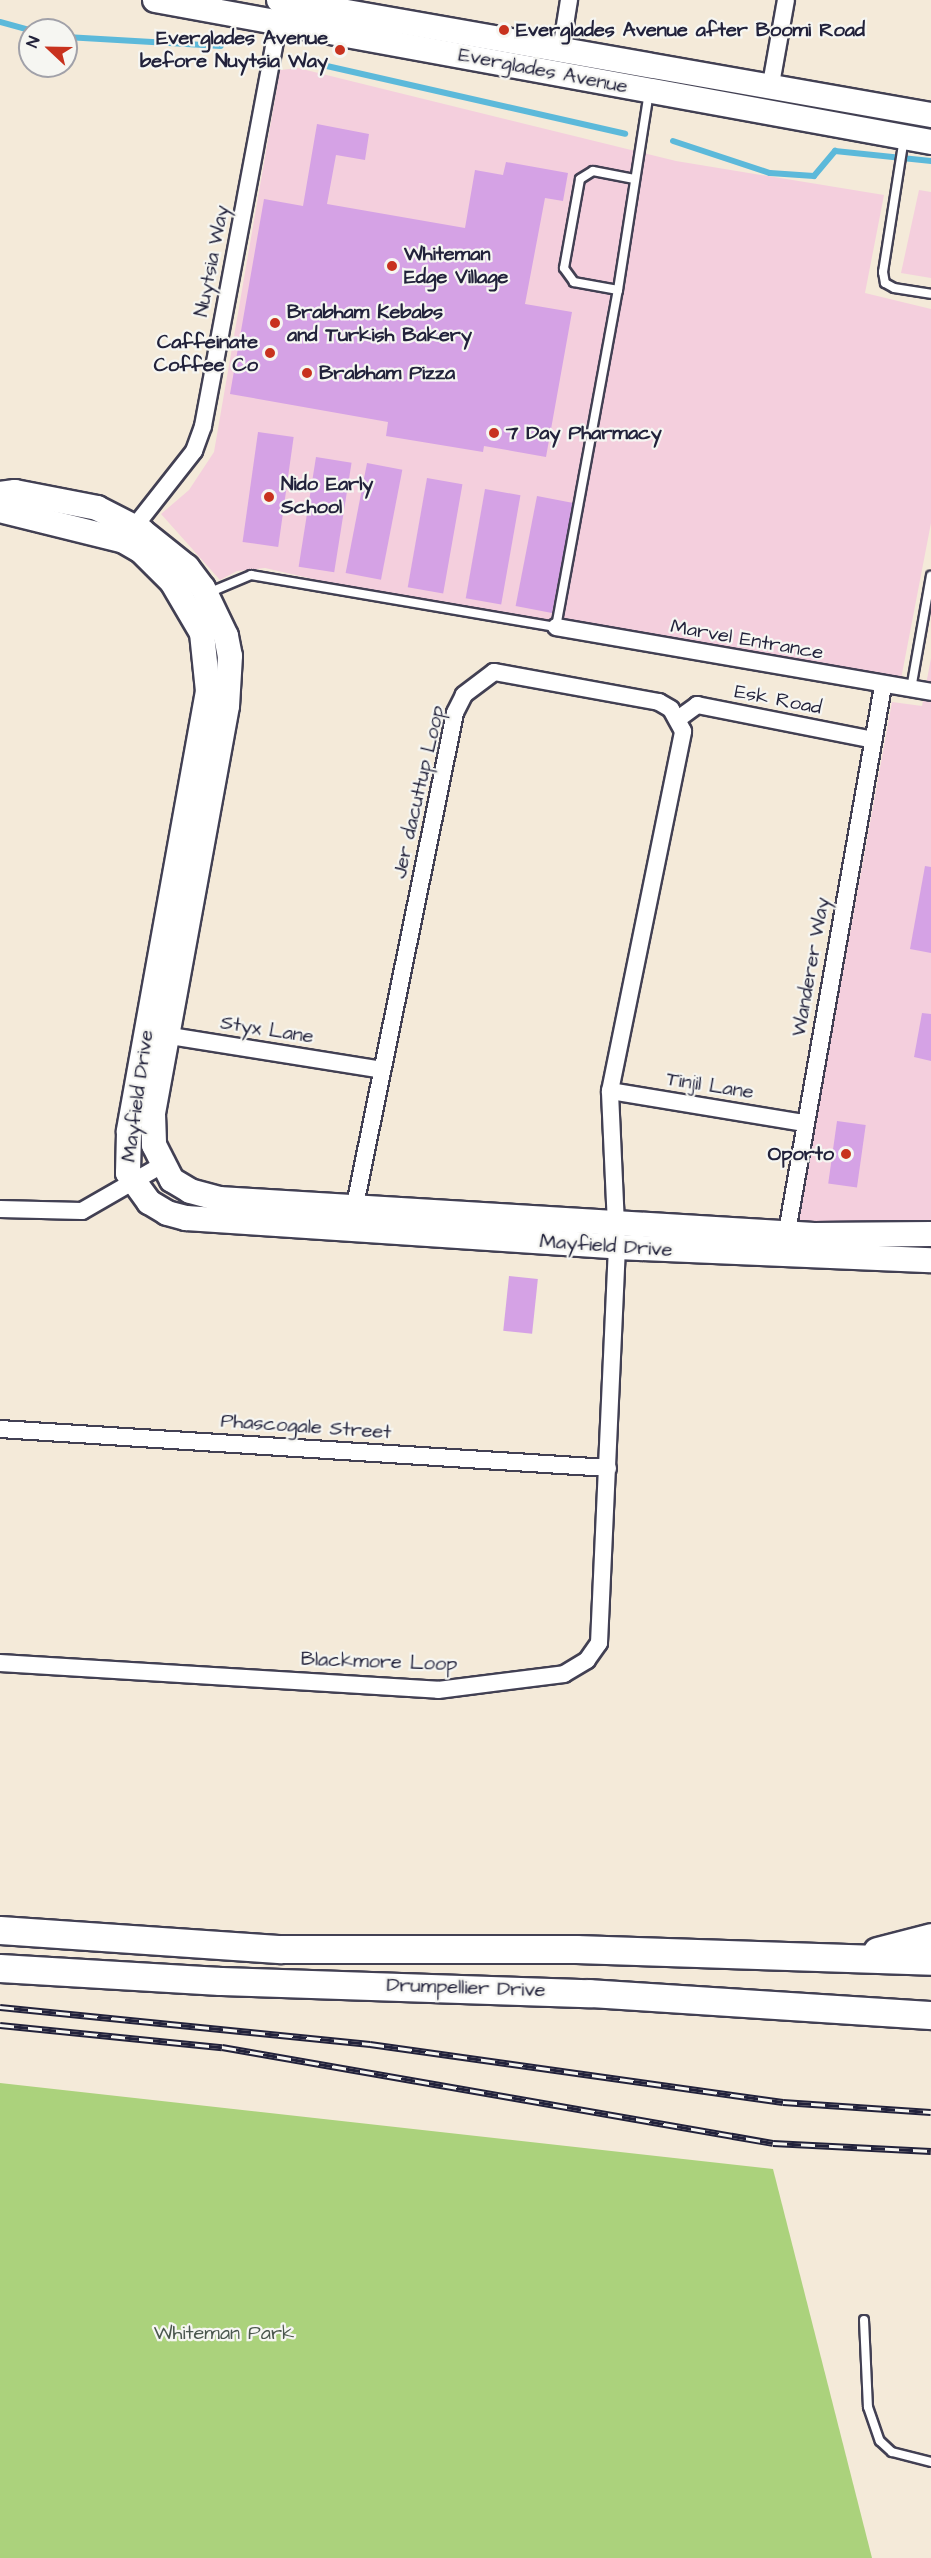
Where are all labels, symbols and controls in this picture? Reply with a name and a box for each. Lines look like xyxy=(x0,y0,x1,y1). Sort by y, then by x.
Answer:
north arrow xyxy=(18,18,78,78)
place label: Everglades Avenue after Boomi Road xyxy=(516,18,865,42)
marker: Everglades Avenue after Boomi Road xyxy=(497,23,511,37)
place label: Everglades Avenue before Nuytsia Way xyxy=(140,27,328,74)
text: N xyxy=(21,33,45,51)
marker: Everglades Avenue before Nuytsia Way xyxy=(333,43,347,57)
street label: Everglades Avenue xyxy=(456,43,630,99)
street label: Nuytsia Way xyxy=(189,203,235,319)
place label: Whiteman Edge Village xyxy=(404,243,508,290)
marker: Whiteman Edge Village xyxy=(385,259,399,273)
place label: Brabham Kebabs and Turkish Bakery xyxy=(287,300,472,347)
marker: Brabham Kebabs and Turkish Bakery xyxy=(268,316,282,330)
place label: Caffeinate Coffee Co xyxy=(154,330,258,377)
marker: Caffeinate Coffee Co xyxy=(263,346,277,360)
place label: Brabham Pizza xyxy=(319,361,455,385)
marker: Brabham Pizza xyxy=(300,366,314,380)
place label: 7 Day Pharmacy xyxy=(506,421,662,445)
marker: 7 Day Pharmacy xyxy=(487,426,501,440)
place label: Nido Early School xyxy=(281,473,373,520)
marker: Nido Early School xyxy=(262,490,276,504)
street label: Marvel Entrance xyxy=(669,615,825,665)
street label: Esk Road xyxy=(732,680,824,720)
street label: Jer dacuttup Loop xyxy=(387,703,451,881)
street label: Wanderer Way xyxy=(787,896,835,1038)
street label: Styx Lane xyxy=(219,1011,315,1049)
street label: Mayfield Drive xyxy=(117,1028,159,1164)
street label: Tinjil Lane xyxy=(665,1067,755,1105)
place label: Oporto xyxy=(768,1142,834,1166)
marker: Oporto xyxy=(839,1147,853,1161)
street label: Mayfield Drive xyxy=(539,1229,673,1263)
street label: Phascogale Street xyxy=(220,1409,392,1445)
street label: Blackmore Loop xyxy=(300,1647,458,1677)
street label: Drumpellier Drive xyxy=(386,1973,546,2003)
park label: Whiteman Park xyxy=(154,2321,294,2345)

